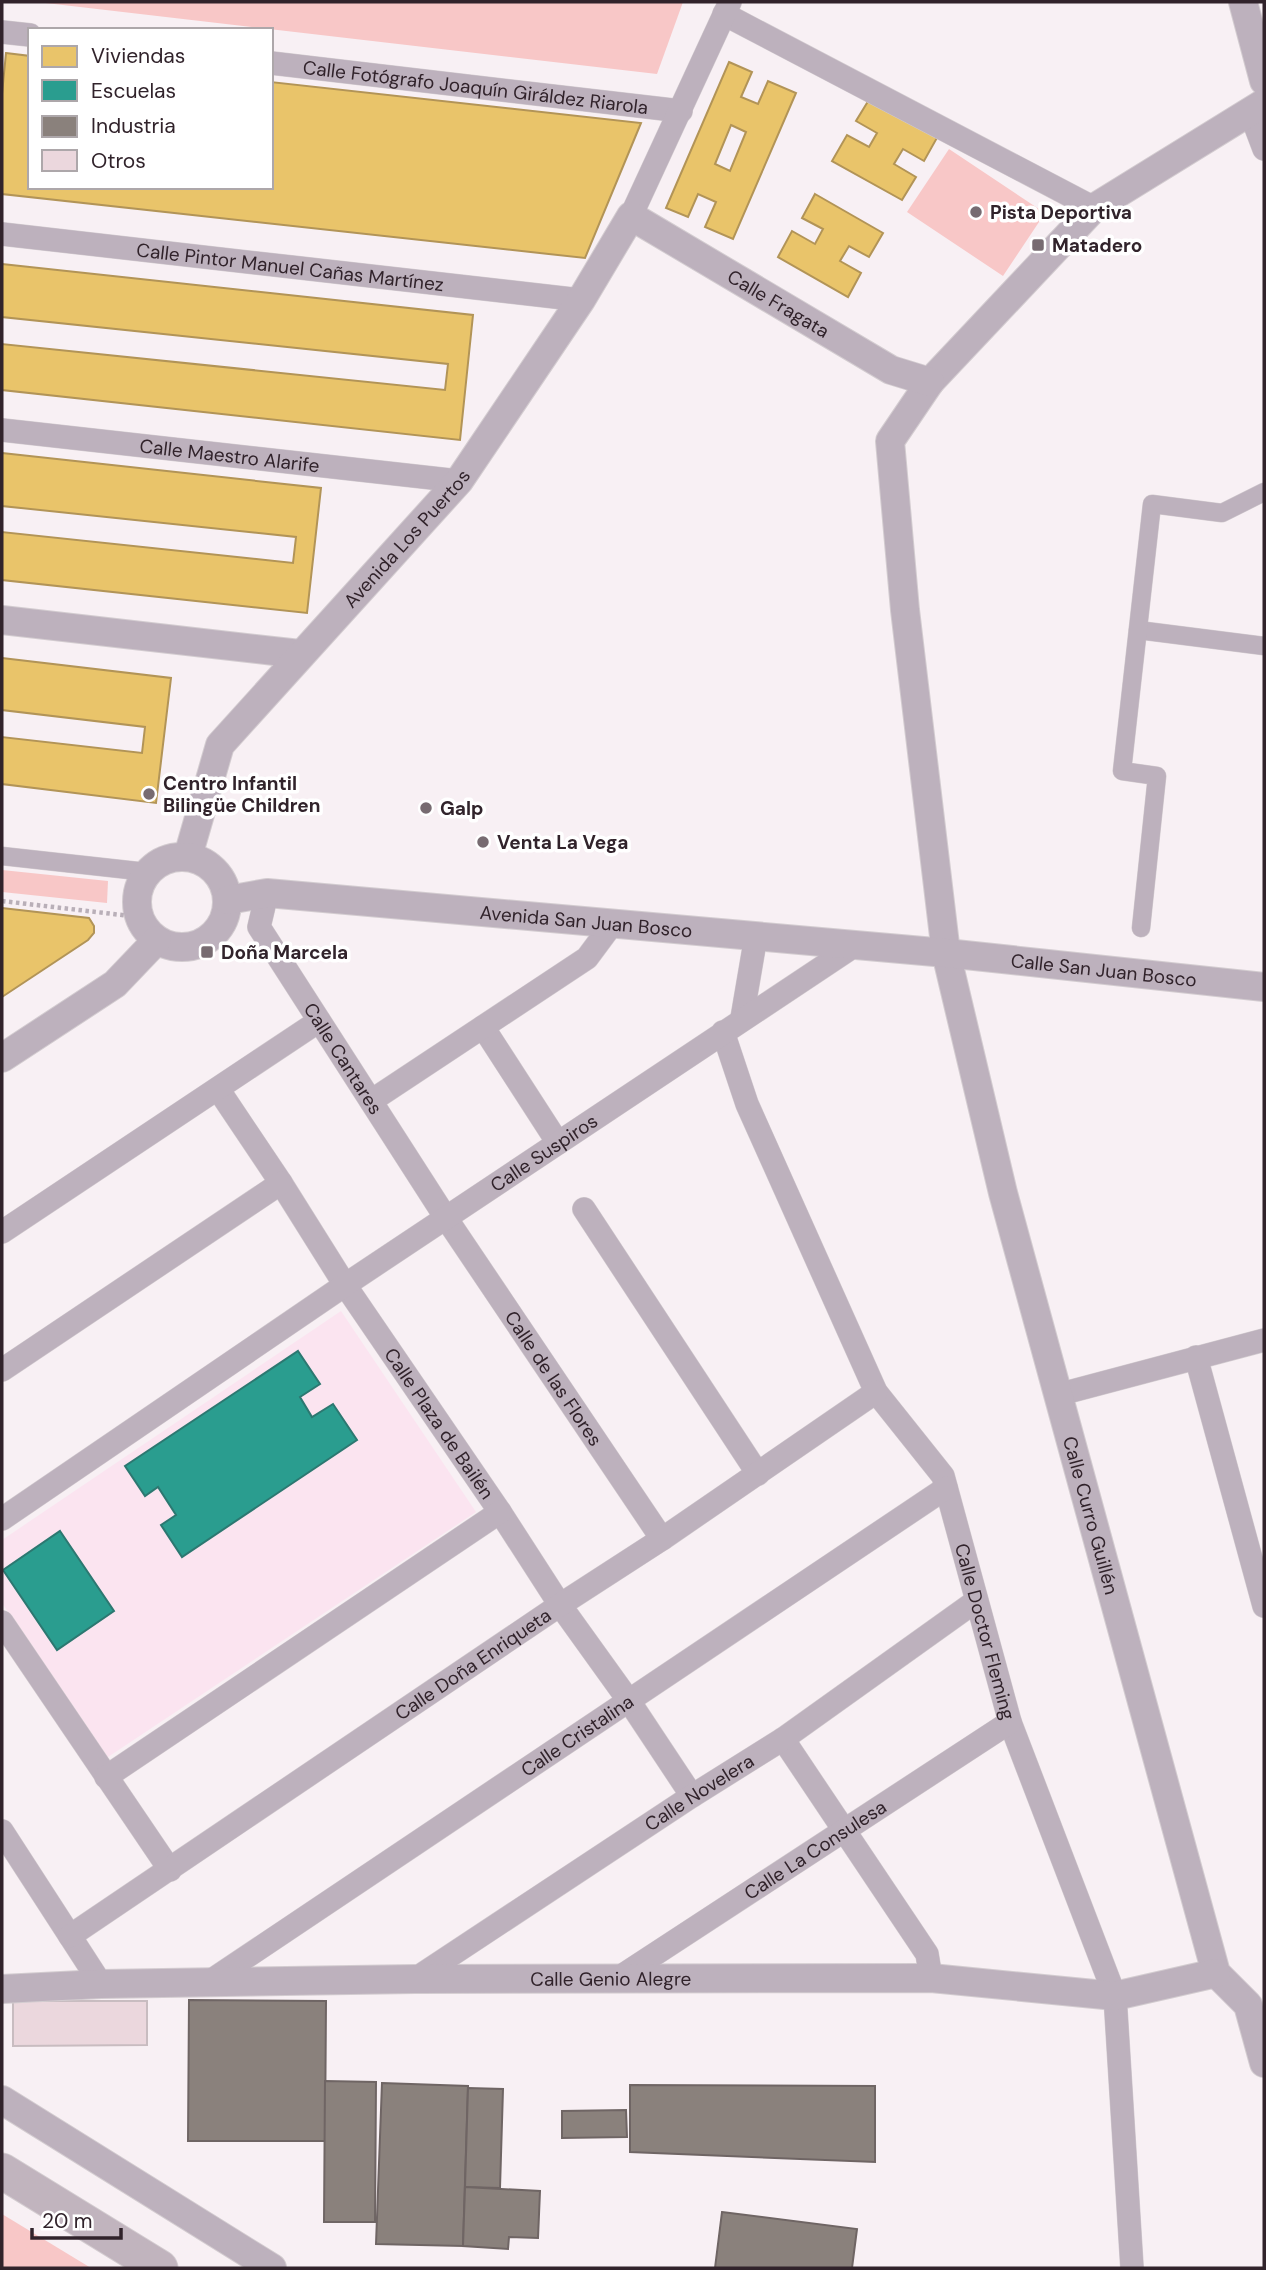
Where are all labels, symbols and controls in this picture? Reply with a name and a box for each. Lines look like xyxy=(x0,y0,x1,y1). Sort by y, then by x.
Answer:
legend xyxy=(28,28,273,189)
text: Viviendas xyxy=(91,42,185,70)
street label: Calle Fotógrafo Joaquín Giráldez Riarola xyxy=(302,55,650,120)
text: Escuelas xyxy=(91,77,176,105)
text: Industria xyxy=(91,112,176,140)
text: Otros xyxy=(91,147,146,175)
place label: Pista Deportiva xyxy=(990,200,1132,225)
marker: Pista Deportiva xyxy=(968,204,984,220)
place label: Matadero xyxy=(1052,233,1142,258)
street label: Calle Pintor Manuel Cañas Martínez xyxy=(135,237,445,297)
marker: Matadero xyxy=(1030,237,1046,253)
street label: Calle Fragata xyxy=(723,264,834,344)
street label: Calle Maestro Alarife xyxy=(138,433,321,478)
street label: Avenida Los Puertos xyxy=(338,465,476,613)
place label: Centro Infantil Bilingüe Children xyxy=(163,771,321,818)
marker: Centro Infantil Bilingüe Children xyxy=(141,786,157,802)
place label: Galp xyxy=(440,796,483,821)
marker: Galp xyxy=(418,800,434,816)
place label: Venta La Vega xyxy=(497,830,628,855)
marker: Venta La Vega xyxy=(475,834,491,850)
street label: Avenida San Juan Bosco xyxy=(479,900,693,944)
place label: Doña Marcela xyxy=(221,940,348,965)
marker: Doña Marcela xyxy=(199,944,215,960)
street label: Calle San Juan Bosco xyxy=(1010,948,1198,993)
street label: Calle Cantares xyxy=(298,998,388,1119)
street label: Calle Suspiros xyxy=(486,1108,602,1198)
street label: Calle de las Flores xyxy=(499,1306,608,1451)
street label: Calle Plaza de Bailén xyxy=(378,1343,500,1504)
street label: Calle Curro Guillén xyxy=(1057,1433,1124,1597)
street label: Calle Doctor Fleming xyxy=(949,1540,1021,1723)
street label: Calle Doña Enriqueta xyxy=(390,1603,556,1726)
street label: Calle Cristalina xyxy=(516,1689,638,1782)
street label: Calle Novelera xyxy=(640,1748,759,1837)
street label: Calle La Consulesa xyxy=(739,1794,891,1906)
street label: Calle Genio Alegre xyxy=(530,1966,691,1992)
scale bar xyxy=(32,2196,121,2240)
text: 20 m xyxy=(42,2207,93,2235)

